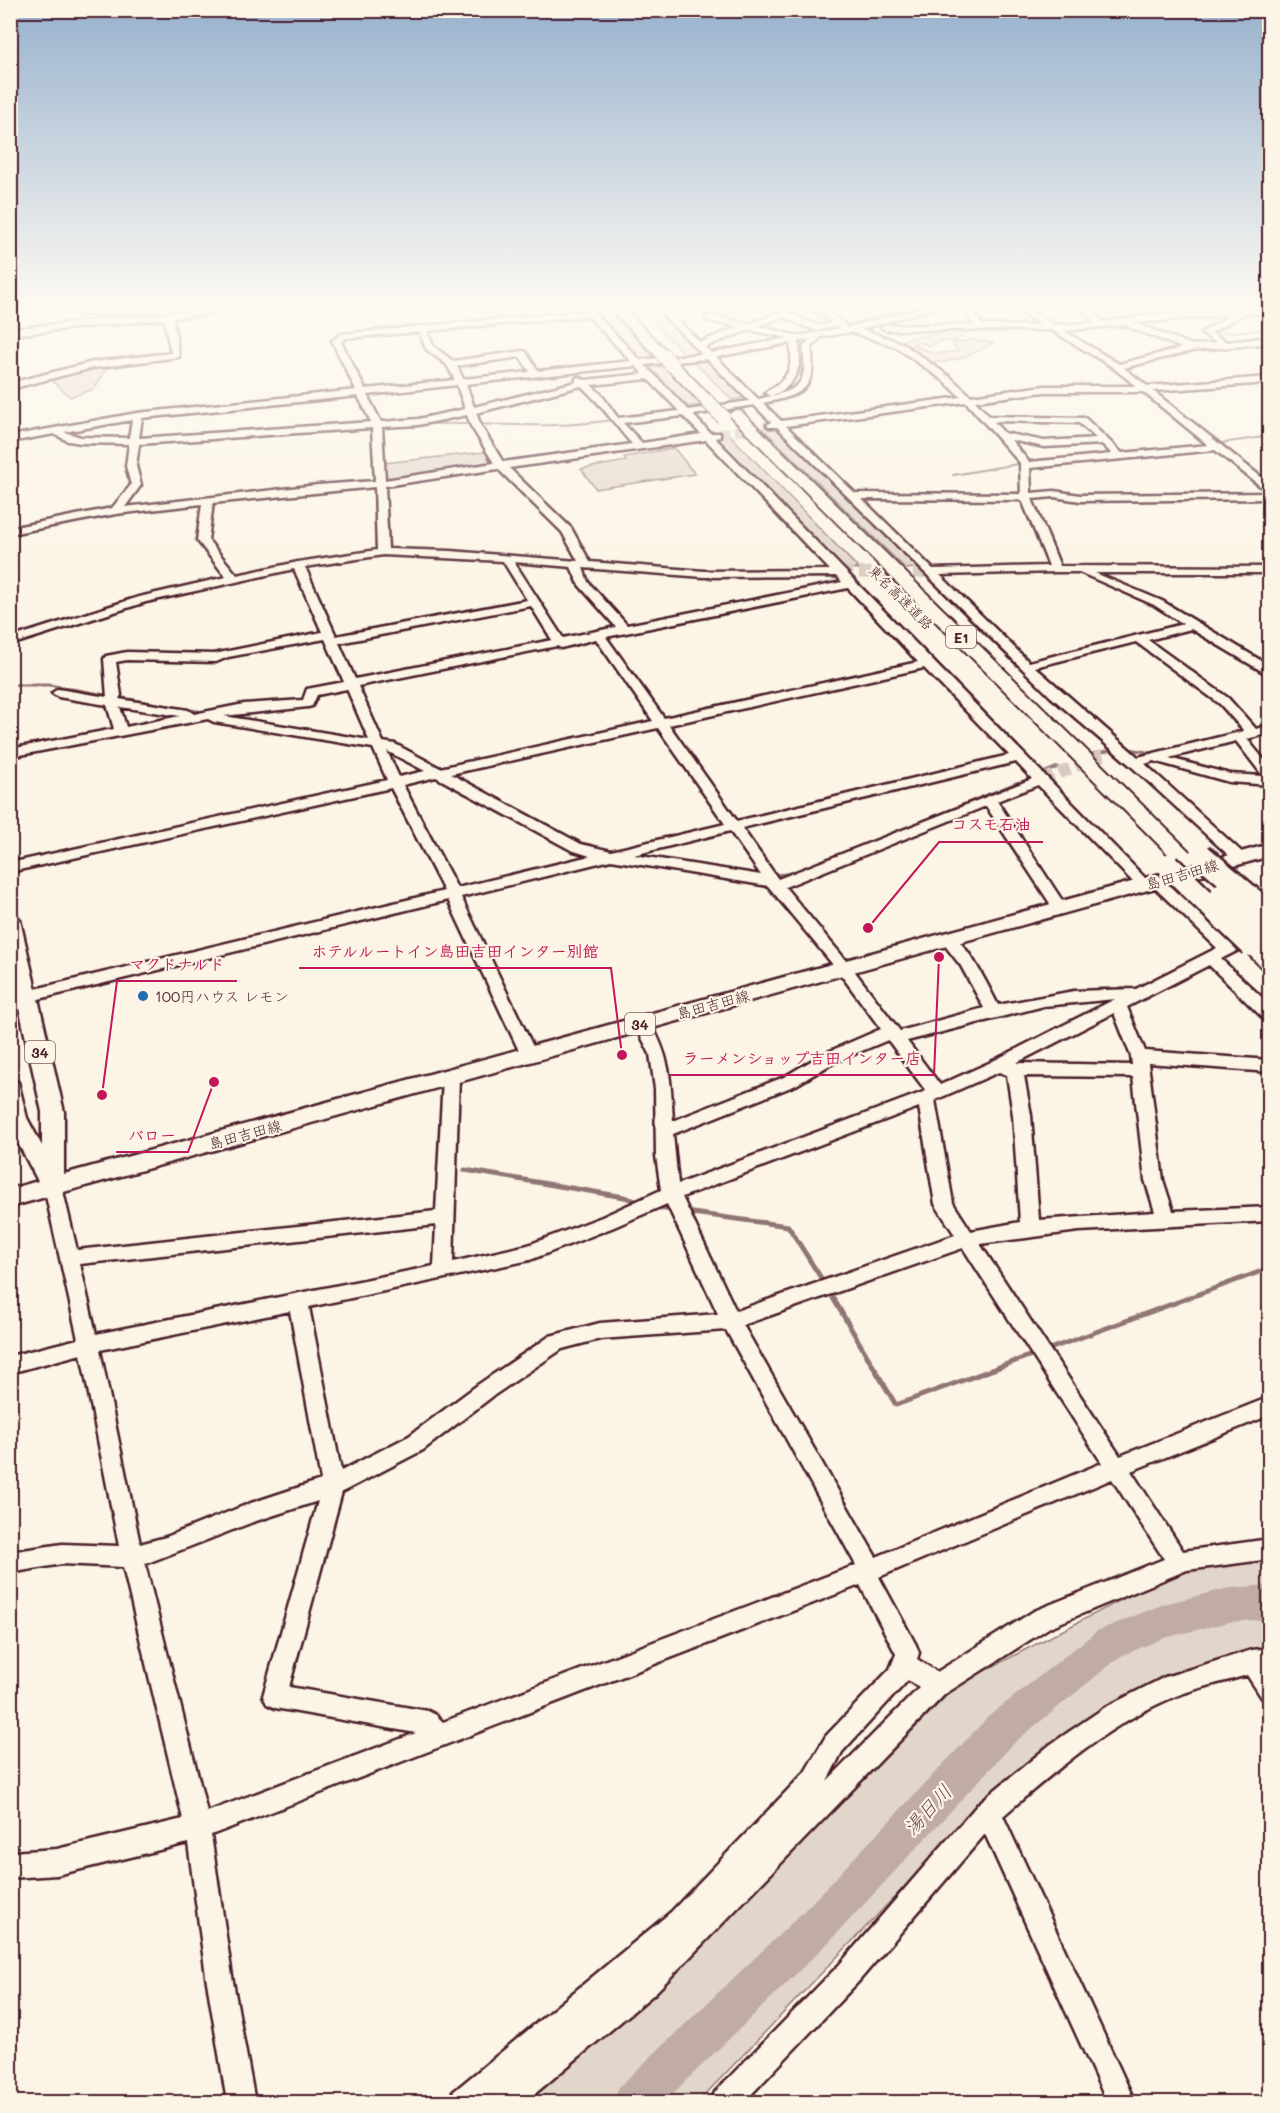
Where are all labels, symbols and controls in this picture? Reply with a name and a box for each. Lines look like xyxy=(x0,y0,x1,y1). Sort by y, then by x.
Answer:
street label: 東名高速道路 xyxy=(865,561,937,633)
road number: E1 xyxy=(946,626,976,648)
callout: コスモ石油 xyxy=(939,808,1043,842)
text: コスモ石油 xyxy=(951,813,1031,834)
street label: 島田吉田線 xyxy=(1143,854,1221,894)
callout: ホテルルートイン島田吉田インター別館 xyxy=(299,934,611,968)
text: ホテルルートイン島田吉田インター別館 xyxy=(311,940,599,961)
callout: マクドナルド xyxy=(117,947,237,981)
text: マクドナルド xyxy=(129,953,225,974)
street label: 島田吉田線 xyxy=(674,985,752,1023)
place label: 100円ハウス レモン xyxy=(155,986,289,1006)
marker: 100円ハウス レモン xyxy=(136,989,150,1003)
road number: 34 xyxy=(625,1013,655,1035)
road number: 34 xyxy=(25,1041,55,1063)
callout: ラーメンショップ吉田インター店 xyxy=(670,1041,934,1075)
text: ラーメンショップ吉田インター店 xyxy=(683,1047,921,1068)
street label: 島田吉田線 xyxy=(206,1115,284,1153)
callout: バロー xyxy=(116,1118,188,1152)
text: バロー xyxy=(128,1124,176,1145)
water label: 湯日川 xyxy=(897,1778,957,1840)

